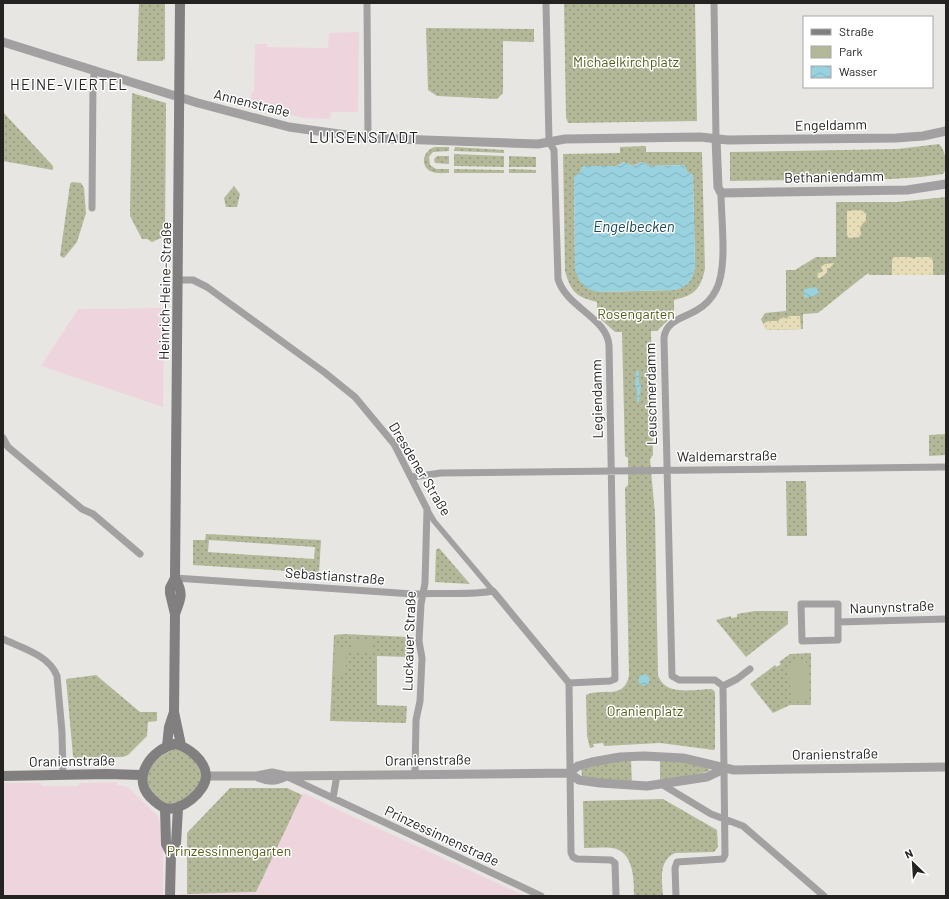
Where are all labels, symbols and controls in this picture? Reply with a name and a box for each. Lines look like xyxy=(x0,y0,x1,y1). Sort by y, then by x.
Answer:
legend xyxy=(803,16,933,88)
text: Straße xyxy=(839,24,874,38)
text: Park xyxy=(839,44,863,58)
park label: Michaelkirchplatz xyxy=(573,53,679,70)
text: Wasser xyxy=(839,64,878,78)
district label: HEINE-VIERTEL xyxy=(10,75,128,93)
street label: Annenstraße xyxy=(212,85,292,120)
street label: Engeldamm xyxy=(795,115,867,134)
district label: LUISENSTADT xyxy=(309,127,419,146)
street label: Bethaniendamm xyxy=(784,167,884,186)
water label: Engelbecken xyxy=(593,217,675,235)
street label: Heinrich-Heine-Straße xyxy=(155,222,174,360)
park label: Rosengarten xyxy=(597,305,675,322)
street label: Leuschnerdamm xyxy=(641,343,660,445)
street label: Legiendamm xyxy=(587,359,606,439)
street label: Dresdener Straße xyxy=(386,419,455,519)
street label: Waldemarstraße xyxy=(677,446,777,465)
street label: Sebastianstraße xyxy=(285,564,385,587)
street label: Luckauer Straße xyxy=(398,591,419,691)
street label: Naunynstraße xyxy=(849,597,935,616)
park label: Oranienplatz xyxy=(607,702,683,719)
street label: Oranienstraße xyxy=(792,744,878,763)
street label: Oranienstraße xyxy=(385,750,471,769)
street label: Oranienstraße xyxy=(29,751,115,770)
street label: Prinzessinnenstraße xyxy=(382,802,502,869)
park label: Prinzessinnengarten xyxy=(167,842,291,859)
north arrow xyxy=(893,843,933,883)
text: N xyxy=(902,846,915,861)

